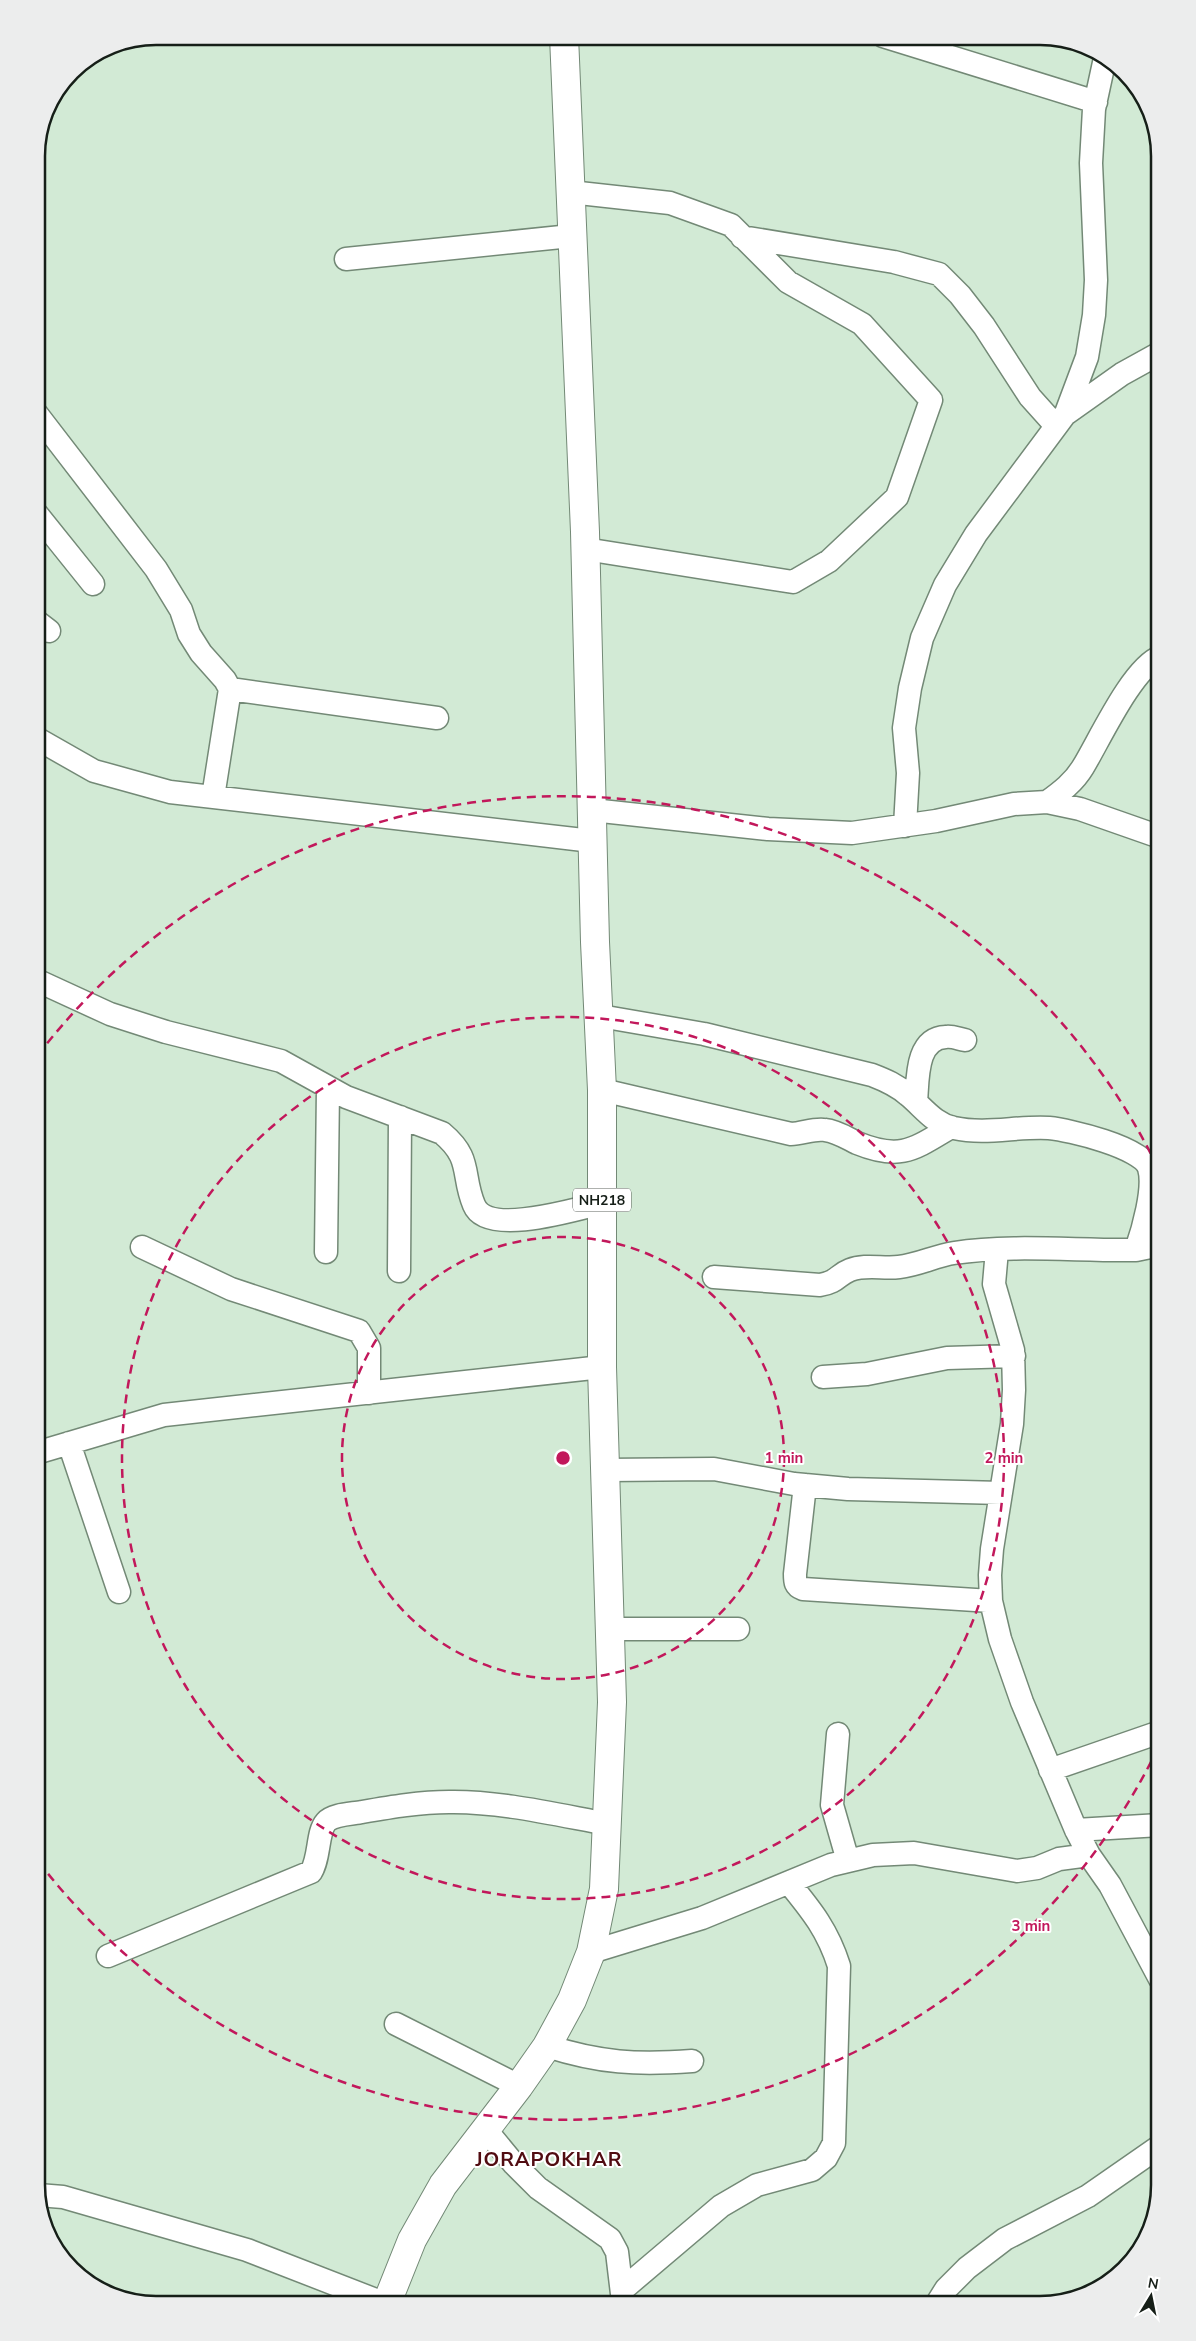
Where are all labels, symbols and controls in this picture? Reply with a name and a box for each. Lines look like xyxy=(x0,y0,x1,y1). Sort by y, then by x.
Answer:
road number: NH218 xyxy=(573,1188,631,1212)
text: 1 min xyxy=(765,1448,803,1468)
text: 2 min xyxy=(985,1448,1023,1468)
centre of rings xyxy=(554,1449,572,1467)
text: 3 min xyxy=(1012,1916,1050,1936)
district label: JORAPOKHAR xyxy=(474,2146,623,2173)
north arrow xyxy=(1126,2271,1176,2321)
text: N xyxy=(1146,2273,1160,2294)

